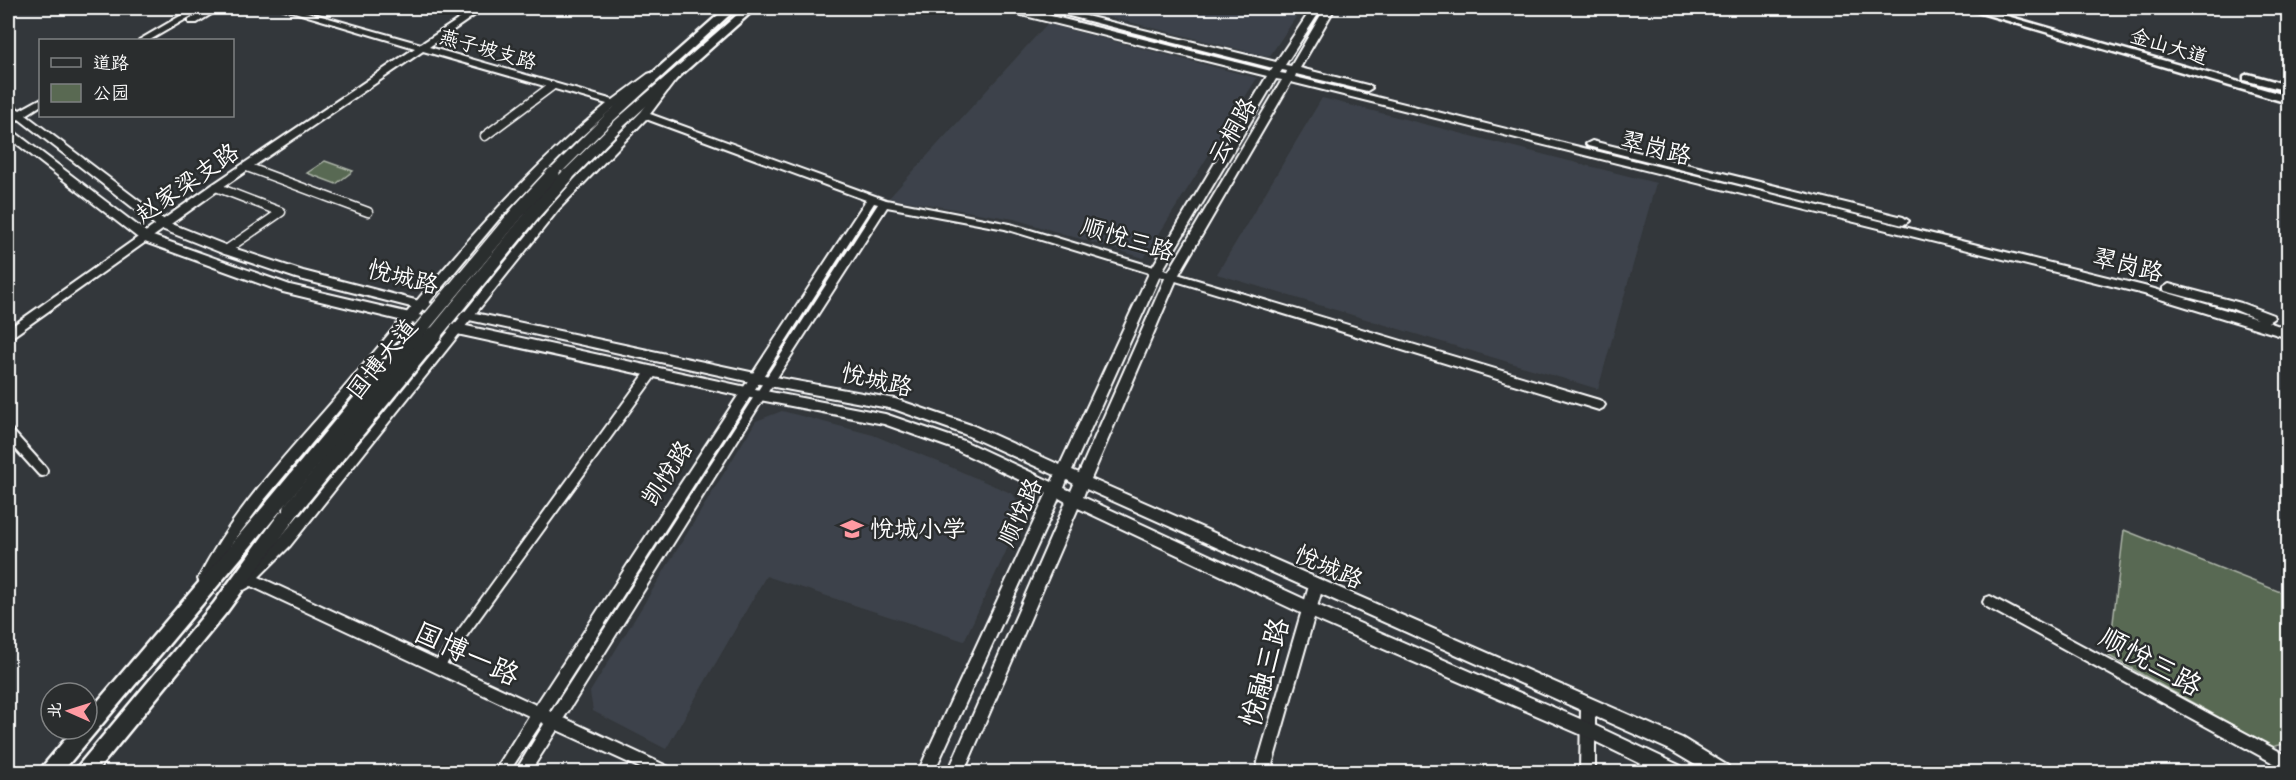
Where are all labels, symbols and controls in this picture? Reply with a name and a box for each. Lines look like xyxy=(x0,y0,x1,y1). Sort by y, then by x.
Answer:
street label: 金山大道 xyxy=(2126,23,2211,74)
street label: 燕子坡支路 xyxy=(435,24,540,79)
legend xyxy=(39,39,234,117)
text: 道路 xyxy=(93,52,129,78)
text: 公园 xyxy=(93,82,129,108)
street label: 云桐路 xyxy=(1201,92,1267,172)
street label: 翠岗路 xyxy=(1616,125,1695,176)
street label: 赵家梁支路 xyxy=(129,136,248,234)
street label: 顺悦三路 xyxy=(1076,211,1178,272)
street label: 翠岗路 xyxy=(2088,242,2167,293)
street label: 悦城路 xyxy=(363,254,442,305)
street label: 国博大道 xyxy=(340,312,428,409)
street label: 悦城路 xyxy=(837,357,915,408)
street label: 凯悦路 xyxy=(635,435,703,514)
street label: 顺悦路 xyxy=(991,473,1053,553)
place label: 悦城小学 xyxy=(870,514,966,549)
school or university icon: 悦城小学 xyxy=(839,516,865,542)
street label: 悦城路 xyxy=(1288,539,1368,600)
street label: 悦融三路 xyxy=(1232,613,1303,732)
street label: 国博一路 xyxy=(406,614,525,698)
street label: 顺悦三路 xyxy=(2090,619,2208,709)
north arrow xyxy=(39,681,99,741)
text: 北 xyxy=(44,702,68,719)

